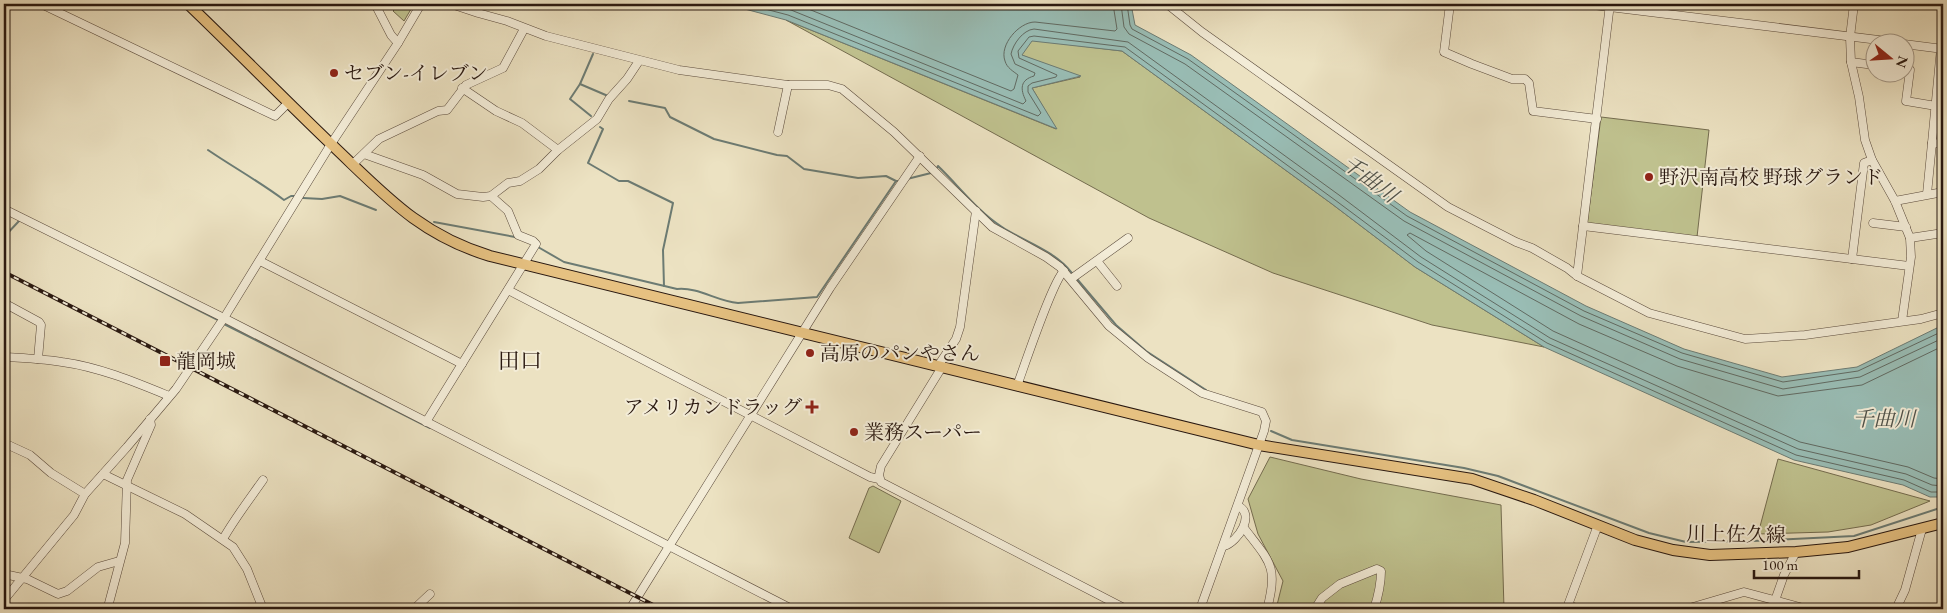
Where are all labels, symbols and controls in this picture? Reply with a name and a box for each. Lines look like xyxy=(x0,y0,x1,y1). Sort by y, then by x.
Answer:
north arrow xyxy=(1864,32,1914,82)
text: N xyxy=(1892,54,1913,71)
place label: セブン-イレブン xyxy=(344,60,488,86)
marker: セブン-イレブン xyxy=(328,67,340,79)
water label: 千曲川 xyxy=(1337,149,1405,210)
place label: 野沢南高校 野球グランド xyxy=(1659,164,1883,190)
marker: 野沢南高校 野球グランド xyxy=(1643,171,1655,183)
place label: 高原のパンやさん xyxy=(820,340,980,366)
district label: 田口 xyxy=(498,346,542,375)
marker: 高原のパンやさん xyxy=(804,347,816,359)
place label: 龍岡城 xyxy=(176,348,236,374)
marker: 龍岡城 xyxy=(158,354,172,368)
place label: アメリカンドラッグ xyxy=(624,394,802,420)
marker: アメリカンドラッグ xyxy=(806,401,818,413)
water label: 千曲川 xyxy=(1853,405,1917,432)
place label: 業務スーパー xyxy=(864,419,982,445)
marker: 業務スーパー xyxy=(848,426,860,438)
street label: 川上佐久線 xyxy=(1686,520,1786,548)
scale bar xyxy=(1754,548,1860,580)
text: 100 m xyxy=(1762,555,1799,574)

